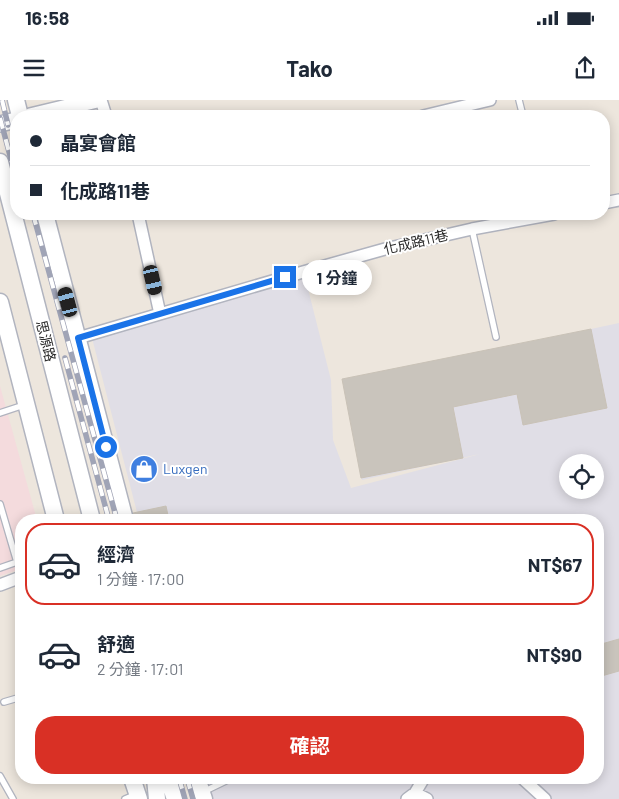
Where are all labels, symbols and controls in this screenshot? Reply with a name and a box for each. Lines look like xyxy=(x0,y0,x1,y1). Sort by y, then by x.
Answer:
text: 16:58 xyxy=(25,6,69,29)
icon: menu xyxy=(20,54,48,82)
icon: share xyxy=(571,54,599,82)
text: Tako xyxy=(286,55,333,81)
text: 晶宴會館 xyxy=(60,131,136,154)
text: 化成路11巷 xyxy=(60,179,150,202)
street label: 化成路11巷 xyxy=(382,226,450,257)
callout: 1 分鐘 xyxy=(302,260,372,294)
car xyxy=(142,264,163,296)
route end xyxy=(274,266,296,288)
text: 1 分鐘 xyxy=(317,268,357,287)
car xyxy=(56,286,79,318)
street label: 思源路 xyxy=(33,318,60,363)
route start xyxy=(95,436,117,458)
shop icon: Luxgen xyxy=(129,454,159,484)
map controls xyxy=(559,454,604,499)
button: locate xyxy=(559,454,604,499)
place label: Luxgen xyxy=(163,460,207,477)
icon: car xyxy=(37,542,82,587)
text: 經濟 xyxy=(97,542,135,565)
text: NT$67 xyxy=(528,553,582,576)
text: 1 分鐘 · 17:00 xyxy=(97,569,184,588)
icon: car xyxy=(37,632,82,677)
text: 舒適 xyxy=(97,632,135,655)
text: NT$90 xyxy=(526,643,582,666)
text: 2 分鐘 · 17:01 xyxy=(97,659,183,678)
button: 確認 xyxy=(35,716,584,774)

